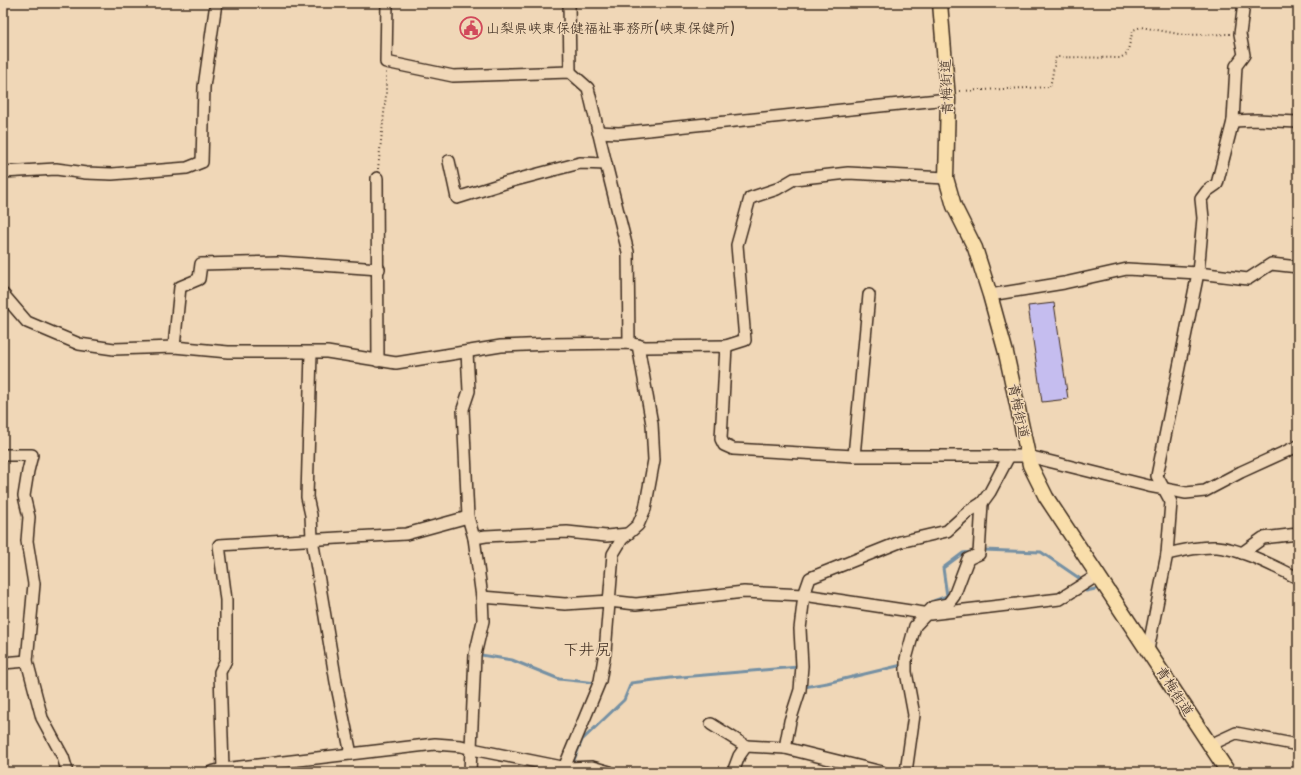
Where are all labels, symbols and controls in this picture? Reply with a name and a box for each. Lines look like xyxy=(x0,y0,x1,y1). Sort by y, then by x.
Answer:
public building icon: 山梨県峡東保健福祉事務所(峡東保健所) xyxy=(458,15,484,41)
place label: 山梨県峡東保健福祉事務所(峡東保健所) xyxy=(486,17,735,38)
street label: 青梅街道 xyxy=(934,59,957,115)
street label: 青梅街道 xyxy=(1003,381,1036,440)
district label: 下井尻 xyxy=(563,636,611,660)
street label: 青梅街道 xyxy=(1151,662,1199,720)

